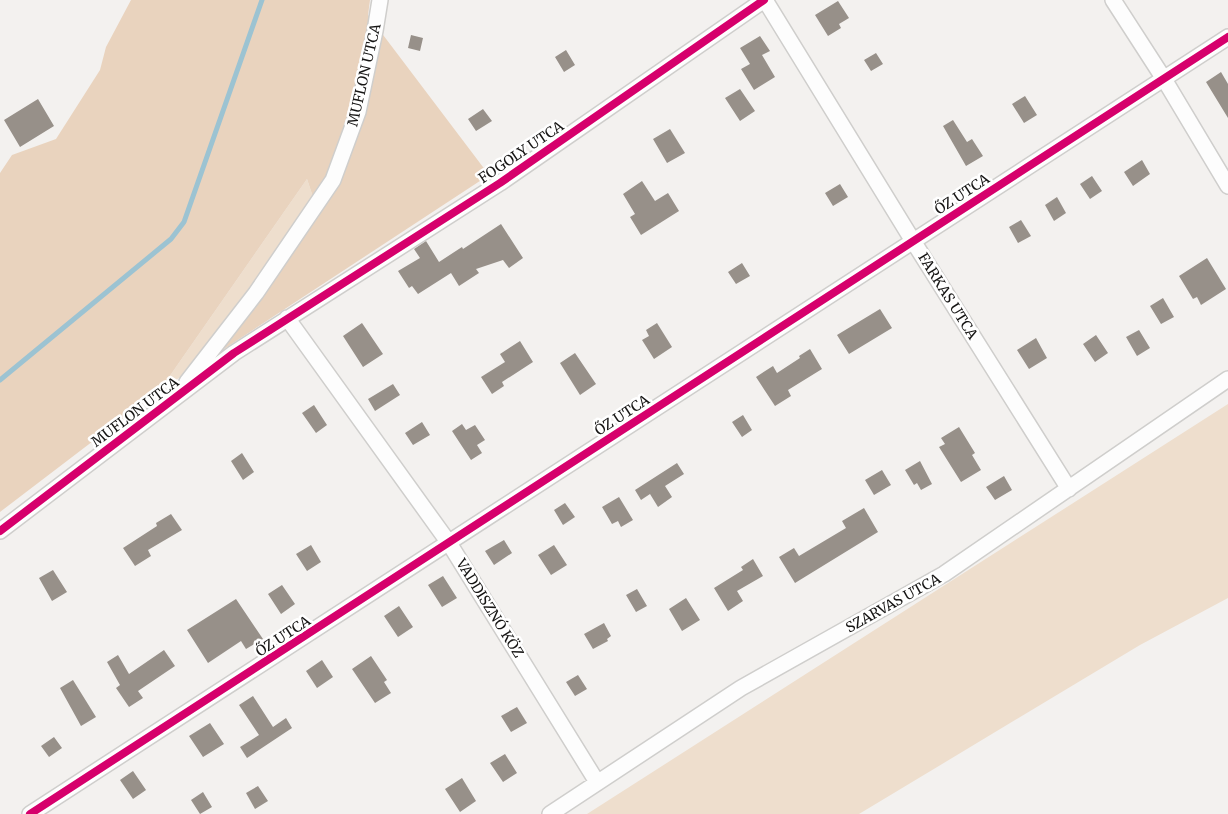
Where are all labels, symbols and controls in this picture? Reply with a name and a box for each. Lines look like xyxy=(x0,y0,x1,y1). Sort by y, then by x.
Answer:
street label: MUFLON UTCA xyxy=(343,22,385,128)
street label: FOGOLY UTCA xyxy=(475,117,567,187)
street label: ŐZ UTCA xyxy=(931,170,993,218)
street label: FARKAS UTCA xyxy=(914,249,982,343)
street label: MUFLON UTCA xyxy=(88,373,182,451)
street label: ŐZ UTCA xyxy=(591,391,653,439)
street label: VADDISZNÓ KÖZ xyxy=(452,554,528,661)
street label: SZARVAS UTCA xyxy=(843,570,944,636)
street label: ŐZ UTCA xyxy=(252,612,314,660)

